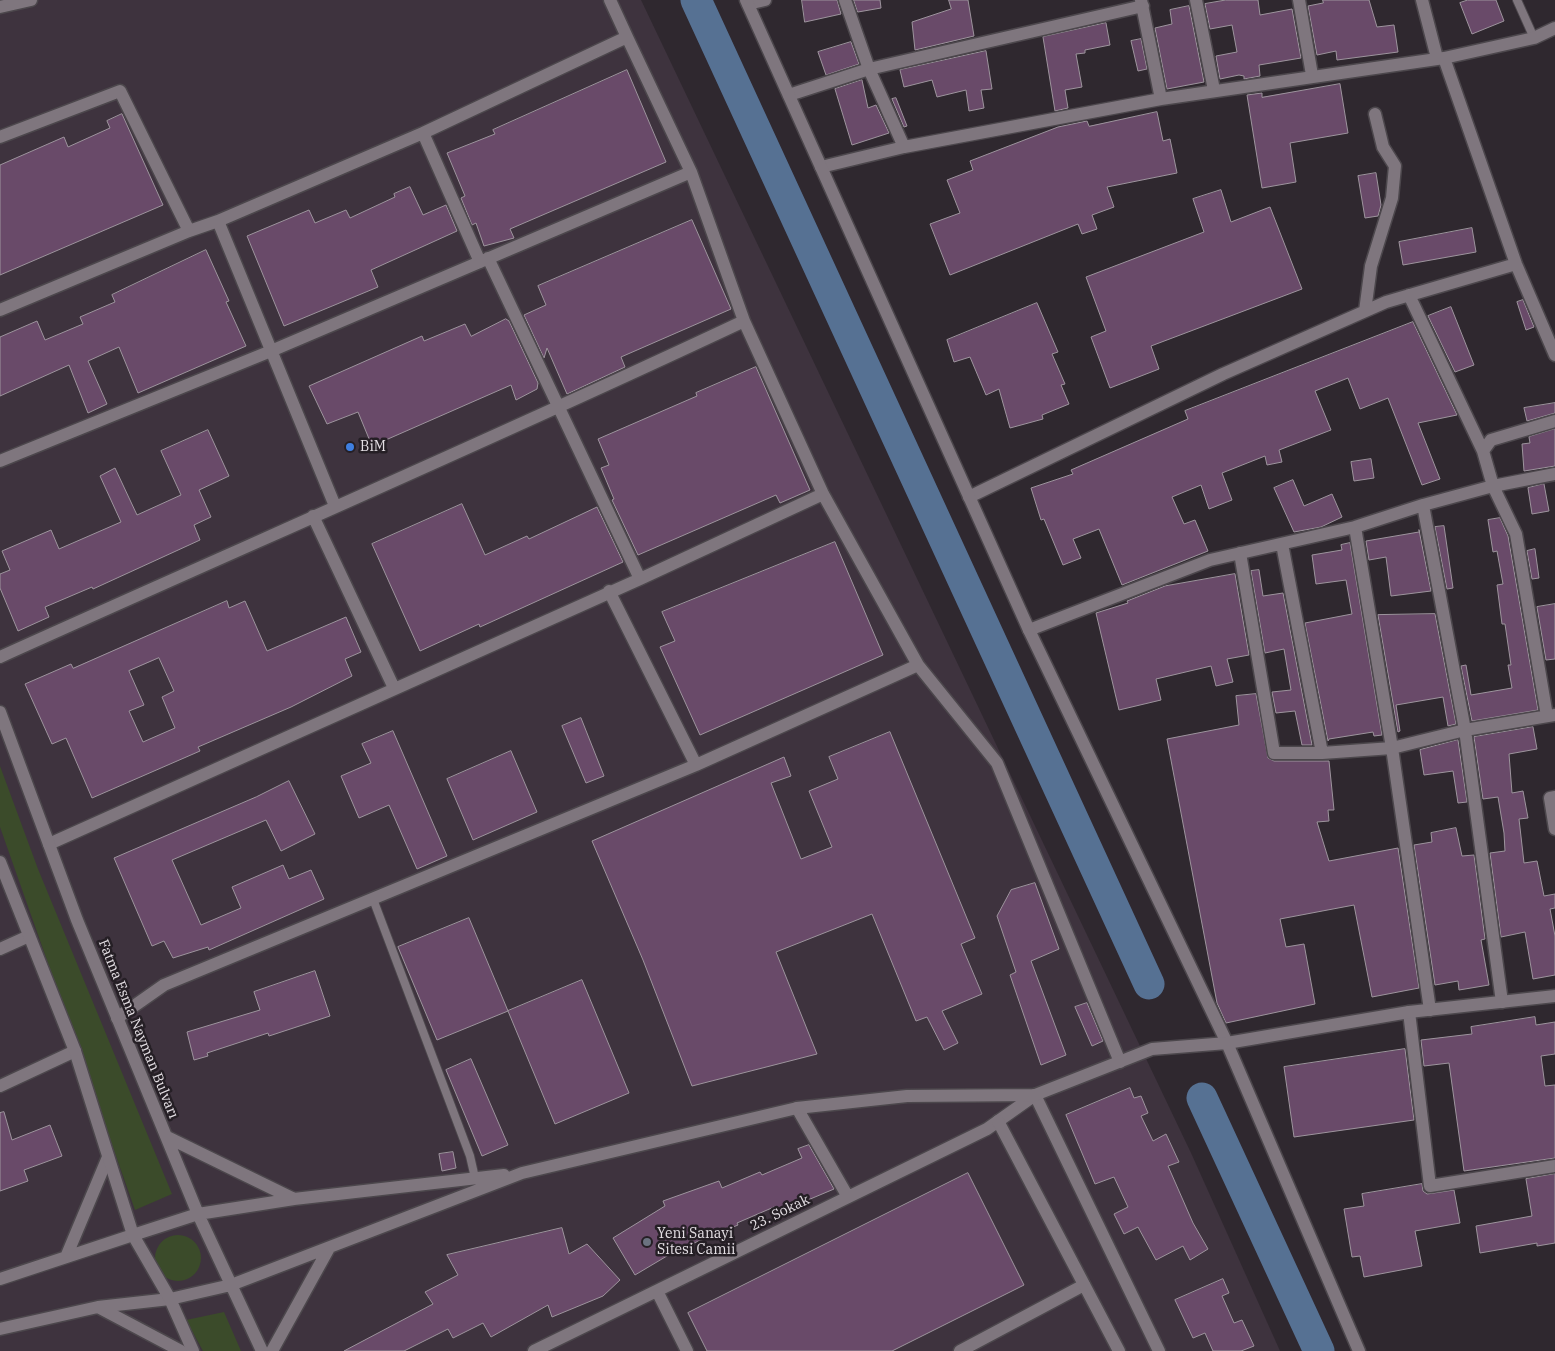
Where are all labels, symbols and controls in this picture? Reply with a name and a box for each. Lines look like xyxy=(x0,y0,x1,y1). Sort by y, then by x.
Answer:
place label: BiM xyxy=(360,439,386,455)
marker: BiM xyxy=(344,441,356,453)
street label: Fatma Esma Nayman Bulvarı xyxy=(94,937,182,1121)
street label: 23. Sokak xyxy=(748,1191,812,1235)
place label: Yeni Sanayi Sitesi Camii xyxy=(657,1226,735,1258)
marker: Yeni Sanayi Sitesi Camii xyxy=(641,1236,653,1248)

